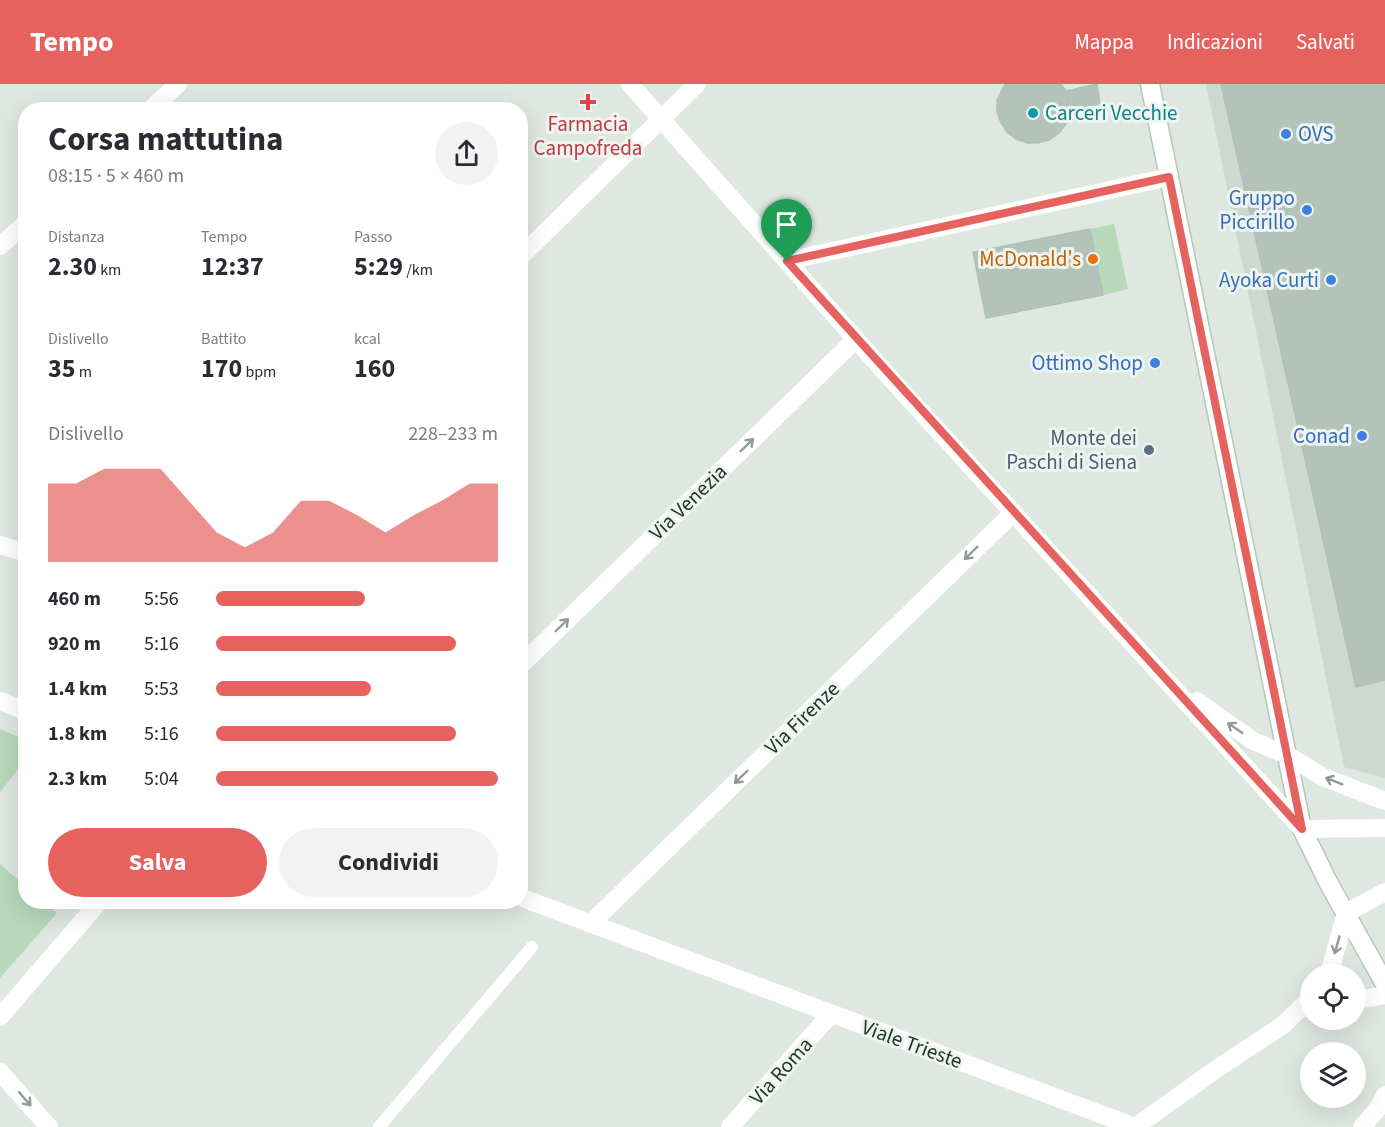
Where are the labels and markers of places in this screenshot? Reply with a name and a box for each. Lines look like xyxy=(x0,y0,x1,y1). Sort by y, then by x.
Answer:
marker: Farmacia Campofreda xyxy=(581,95,595,109)
place label: Carceri Vecchie xyxy=(1045,98,1177,128)
marker: Carceri Vecchie xyxy=(1026,106,1040,120)
place label: Farmacia Campofreda xyxy=(534,109,642,163)
place label: OVS xyxy=(1298,119,1334,149)
marker: OVS xyxy=(1279,127,1293,141)
place label: Gruppo Piccirillo xyxy=(1220,183,1295,237)
pin xyxy=(761,199,812,261)
marker: Gruppo Piccirillo xyxy=(1300,203,1314,217)
place label: McDonald's xyxy=(979,244,1081,274)
marker: McDonald's xyxy=(1086,252,1100,266)
place label: Ayoka Curti xyxy=(1219,265,1319,295)
marker: Ayoka Curti xyxy=(1324,273,1338,287)
place label: Ottimo Shop xyxy=(1031,348,1143,378)
marker: Ottimo Shop xyxy=(1148,356,1162,370)
place label: Conad xyxy=(1293,421,1350,451)
place label: Monte dei Paschi di Siena xyxy=(1006,423,1137,477)
marker: Conad xyxy=(1355,429,1369,443)
marker: Monte dei Paschi di Siena xyxy=(1142,443,1156,457)

